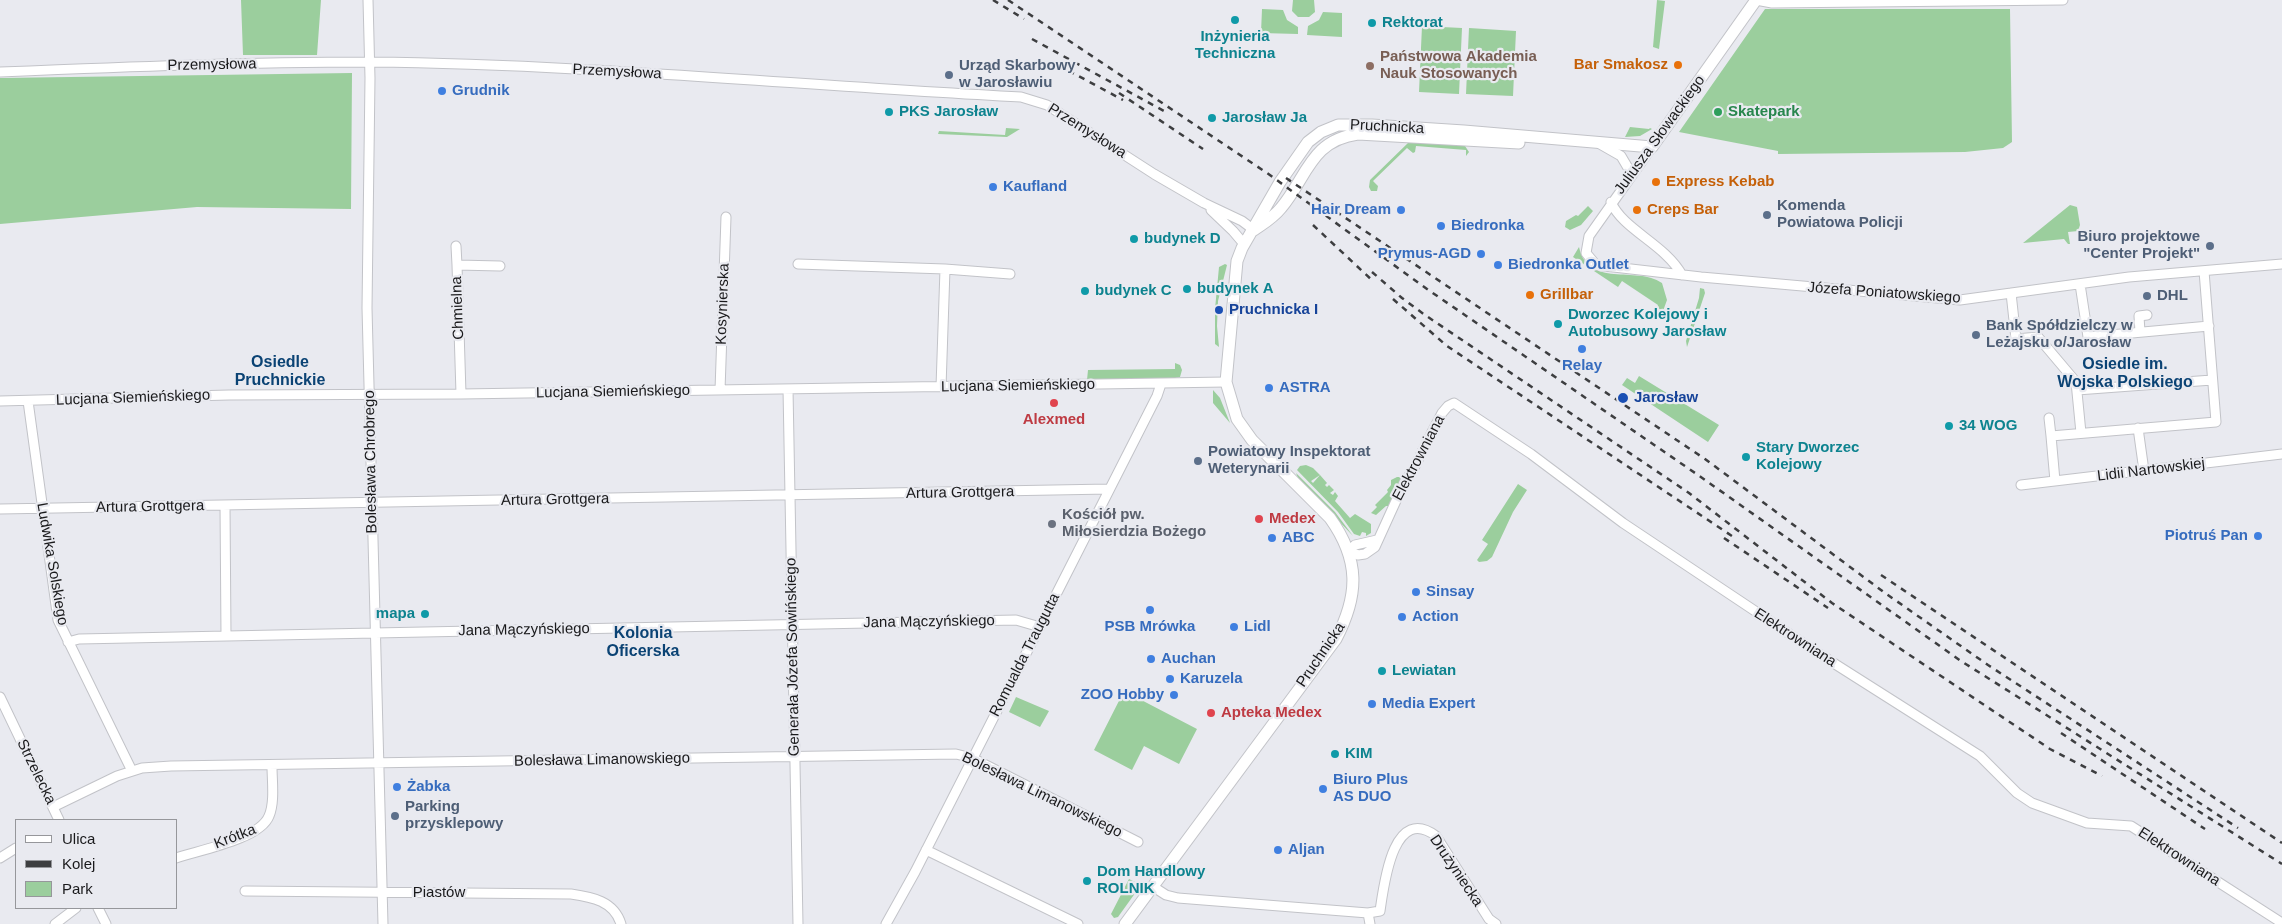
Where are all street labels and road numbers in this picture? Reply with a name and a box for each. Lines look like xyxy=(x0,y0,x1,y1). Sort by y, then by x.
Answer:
street label: Przemysłowa xyxy=(167,55,257,75)
street label: Przemysłowa xyxy=(572,61,662,83)
street label: Juliusza Słowackiego xyxy=(1611,72,1709,198)
street label: Przemysłowa xyxy=(1044,100,1130,162)
street label: Pruchnicka xyxy=(1349,116,1425,138)
street label: Kosynierska xyxy=(713,263,733,345)
street label: Chmielna xyxy=(448,276,468,340)
street label: Józefa Poniatowskiego xyxy=(1807,279,1961,307)
street label: Lucjana Siemieńskiego xyxy=(941,376,1095,396)
street label: Lucjana Siemieńskiego xyxy=(536,382,690,402)
street label: Lucjana Siemieńskiego xyxy=(56,386,210,410)
street label: Bolesława Chrobrego xyxy=(361,390,381,534)
street label: Elektrowniana xyxy=(1389,412,1449,504)
street label: Lidii Nartowskiej xyxy=(2096,454,2206,486)
street label: Artura Grottgera xyxy=(906,483,1014,503)
street label: Artura Grottgera xyxy=(501,490,609,510)
street label: Artura Grottgera xyxy=(96,497,204,517)
street label: Ludwika Solskiego xyxy=(32,501,72,627)
street label: Generała Józefa Sowińskiego xyxy=(782,558,804,756)
street label: Romualda Traugutta xyxy=(986,590,1064,720)
street label: Elektrowniana xyxy=(1751,605,1839,671)
street label: Jana Mączyńskiego xyxy=(863,612,995,632)
street label: Pruchnicka xyxy=(1293,619,1349,691)
street label: Jana Mączyńskiego xyxy=(458,620,590,640)
street label: Strzelecka xyxy=(13,737,59,807)
street label: Bolesława Limanowskiego xyxy=(959,748,1125,842)
street label: Bolesława Limanowskiego xyxy=(514,749,690,771)
street label: Krótka xyxy=(212,821,258,853)
street label: Elektrowniana xyxy=(2135,824,2223,890)
street label: Drużyniecka xyxy=(1425,832,1487,910)
street label: Piastów xyxy=(413,884,465,902)

